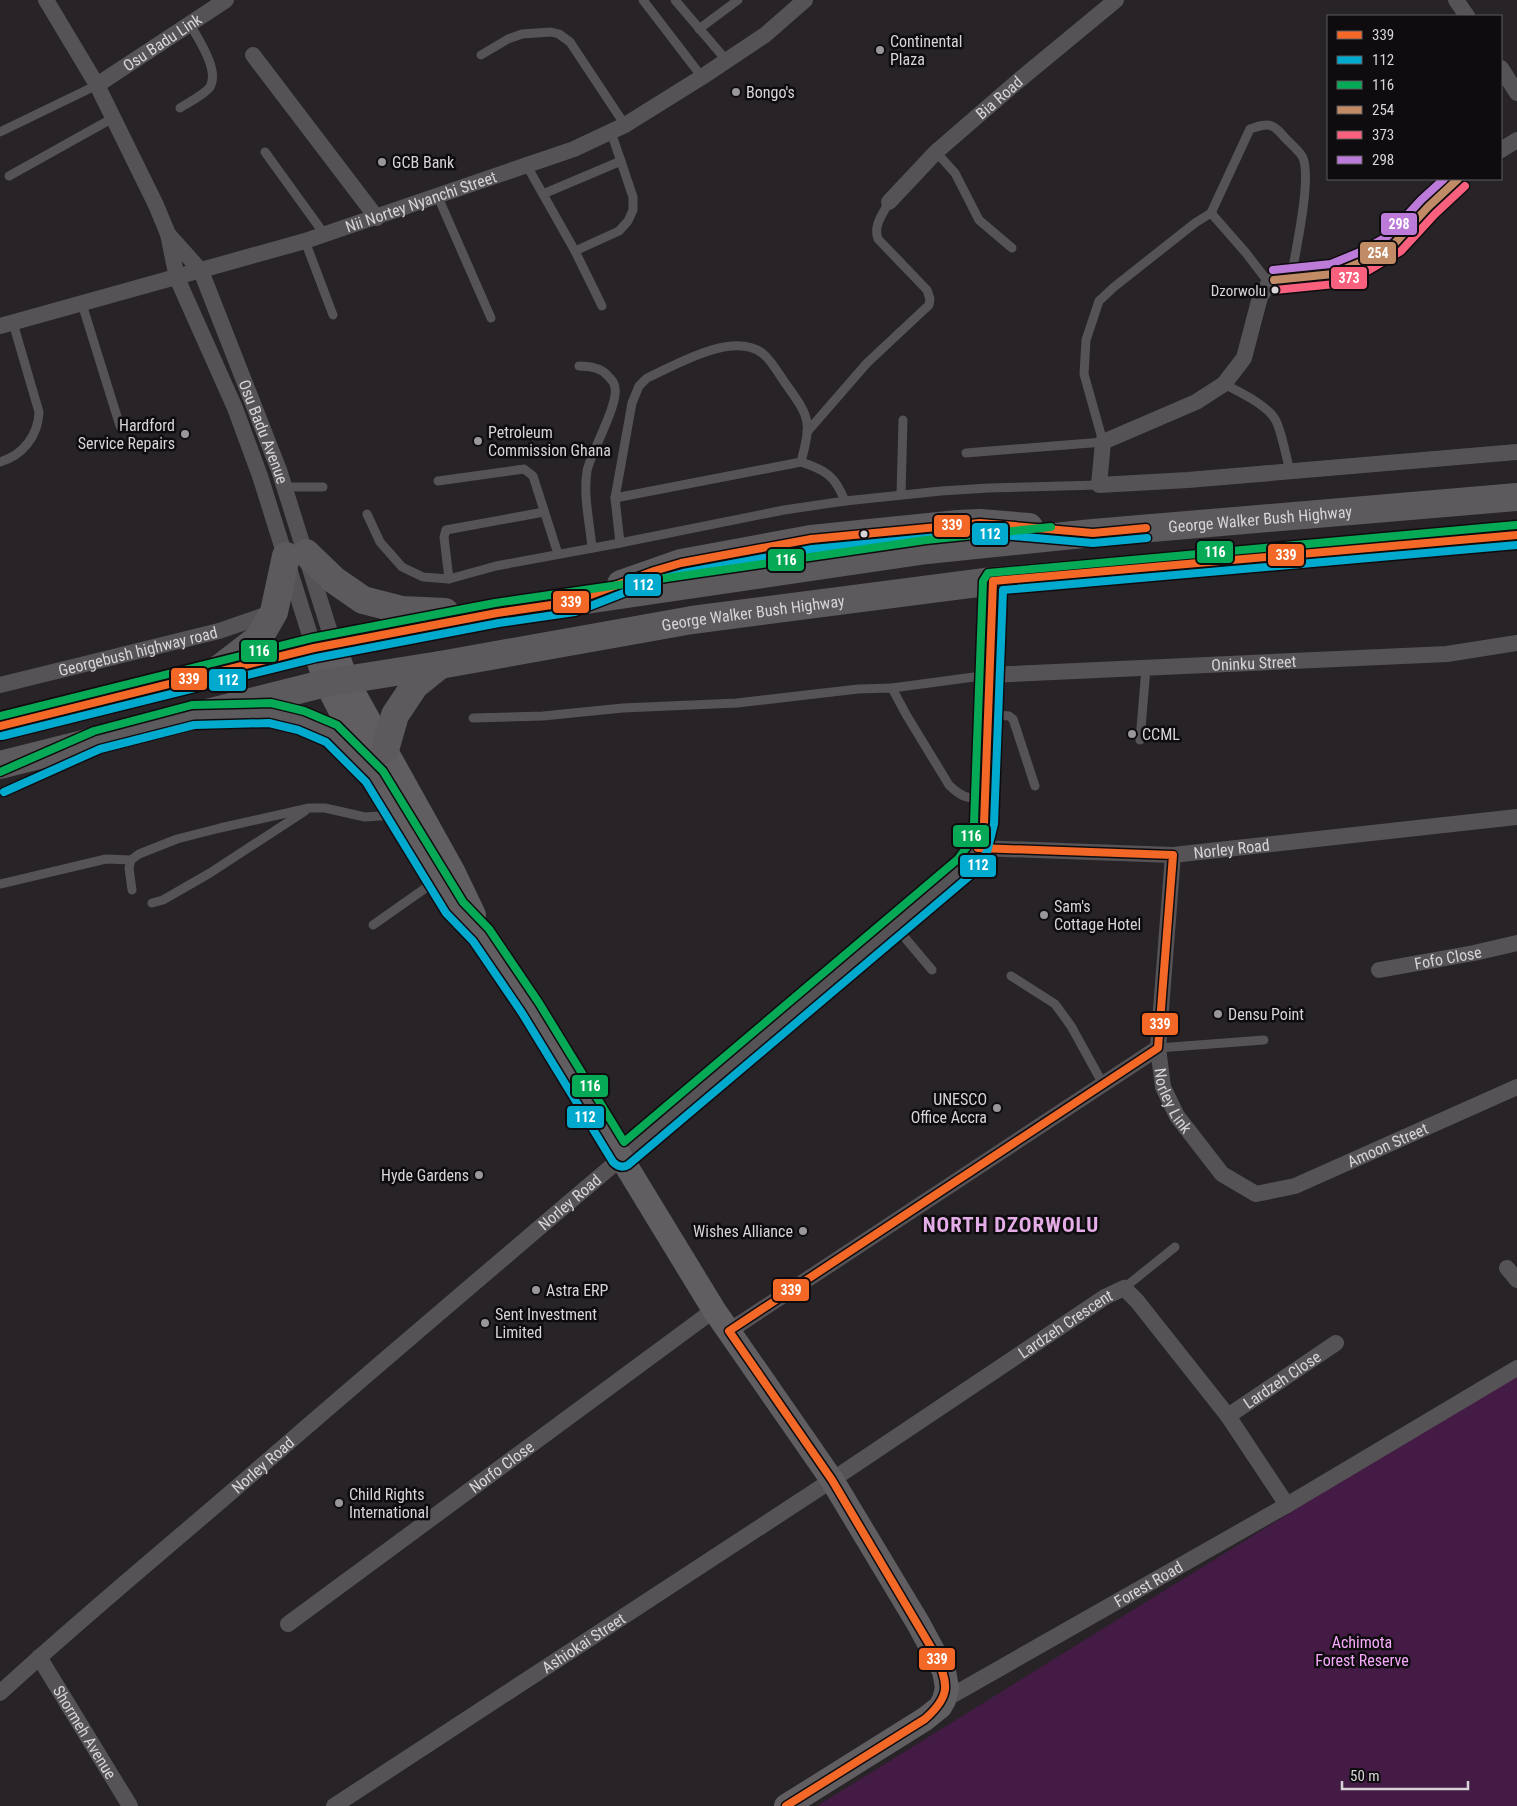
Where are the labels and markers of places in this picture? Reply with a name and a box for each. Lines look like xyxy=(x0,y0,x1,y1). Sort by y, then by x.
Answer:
place label: Continental Plaza xyxy=(890,32,962,69)
marker: Continental Plaza xyxy=(874,44,886,56)
place label: Bongo's xyxy=(746,83,795,102)
marker: Bongo's xyxy=(730,86,742,98)
place label: GCB Bank xyxy=(392,153,455,172)
marker: GCB Bank xyxy=(376,156,388,168)
place label: Dzorwolu xyxy=(1211,282,1266,300)
marker: Dzorwolu xyxy=(1270,285,1280,295)
place label: Hardford Service Repairs xyxy=(78,416,175,453)
place label: Petroleum Commission Ghana xyxy=(488,423,611,460)
marker: Hardford Service Repairs xyxy=(179,428,191,440)
marker: Petroleum Commission Ghana xyxy=(472,435,484,447)
unlabelled marker xyxy=(859,529,869,539)
place label: CCML xyxy=(1142,725,1180,744)
marker: CCML xyxy=(1126,728,1138,740)
place label: Sam's Cottage Hotel xyxy=(1054,897,1141,934)
marker: Sam's Cottage Hotel xyxy=(1038,909,1050,921)
place label: Densu Point xyxy=(1228,1005,1304,1024)
marker: Densu Point xyxy=(1212,1008,1224,1020)
place label: UNESCO Office Accra xyxy=(911,1090,987,1127)
marker: UNESCO Office Accra xyxy=(991,1102,1003,1114)
place label: Hyde Gardens xyxy=(381,1166,469,1185)
marker: Hyde Gardens xyxy=(473,1169,485,1181)
place label: Wishes Alliance xyxy=(693,1222,793,1241)
marker: Wishes Alliance xyxy=(797,1225,809,1237)
place label: Astra ERP xyxy=(546,1281,609,1300)
marker: Astra ERP xyxy=(530,1284,542,1296)
place label: Sent Investment Limited xyxy=(495,1305,597,1342)
marker: Sent Investment Limited xyxy=(479,1317,491,1329)
place label: Child Rights International xyxy=(349,1485,429,1522)
marker: Child Rights International xyxy=(333,1497,345,1509)

